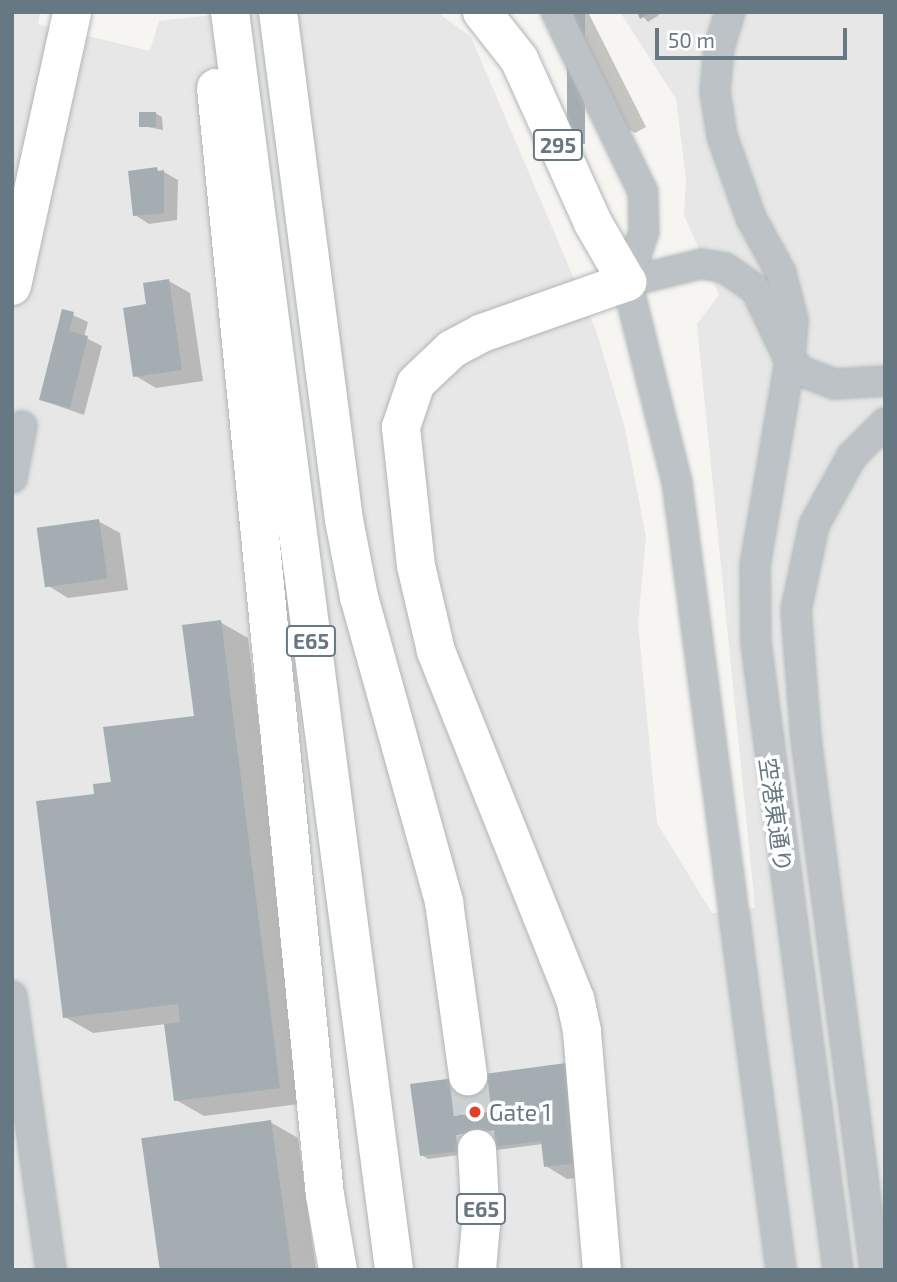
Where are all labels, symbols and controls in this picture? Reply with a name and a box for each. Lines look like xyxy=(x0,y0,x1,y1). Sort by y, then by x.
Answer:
scale bar xyxy=(659,14,852,58)
text: 50 m xyxy=(668,27,715,52)
road number: 295 xyxy=(532,128,584,162)
road number: E65 xyxy=(285,624,337,658)
street label: 空港東通り xyxy=(754,756,798,874)
place label: Gate 1 xyxy=(489,1098,551,1126)
marker: Gate 1 xyxy=(467,1104,483,1120)
road number: E65 xyxy=(455,1192,507,1226)

